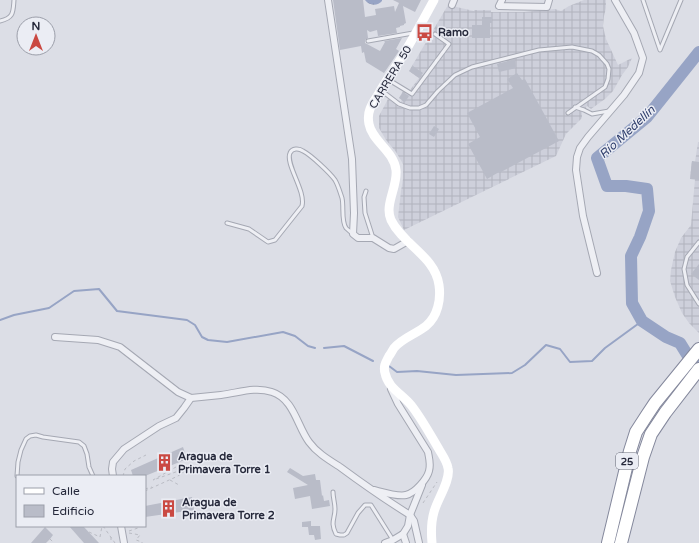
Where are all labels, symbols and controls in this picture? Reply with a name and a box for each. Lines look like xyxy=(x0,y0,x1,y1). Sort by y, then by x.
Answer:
north arrow xyxy=(16,16,56,56)
text: N xyxy=(32,20,40,33)
bus stop icon: Ramo xyxy=(415,22,435,42)
place label: Ramo xyxy=(438,26,469,39)
street label: CARRERA 50 xyxy=(367,43,414,111)
water label: Río Medellín xyxy=(596,102,658,161)
place label: Aragua de Primavera Torre 1 xyxy=(178,450,271,476)
building icon: Aragua de Primavera Torre 1 xyxy=(155,452,175,472)
road number: 25 xyxy=(616,453,638,469)
legend xyxy=(16,475,146,527)
text: Calle xyxy=(52,484,80,498)
place label: Aragua de Primavera Torre 2 xyxy=(182,496,275,522)
building icon: Aragua de Primavera Torre 2 xyxy=(159,498,179,518)
text: Edificio xyxy=(52,504,94,518)

